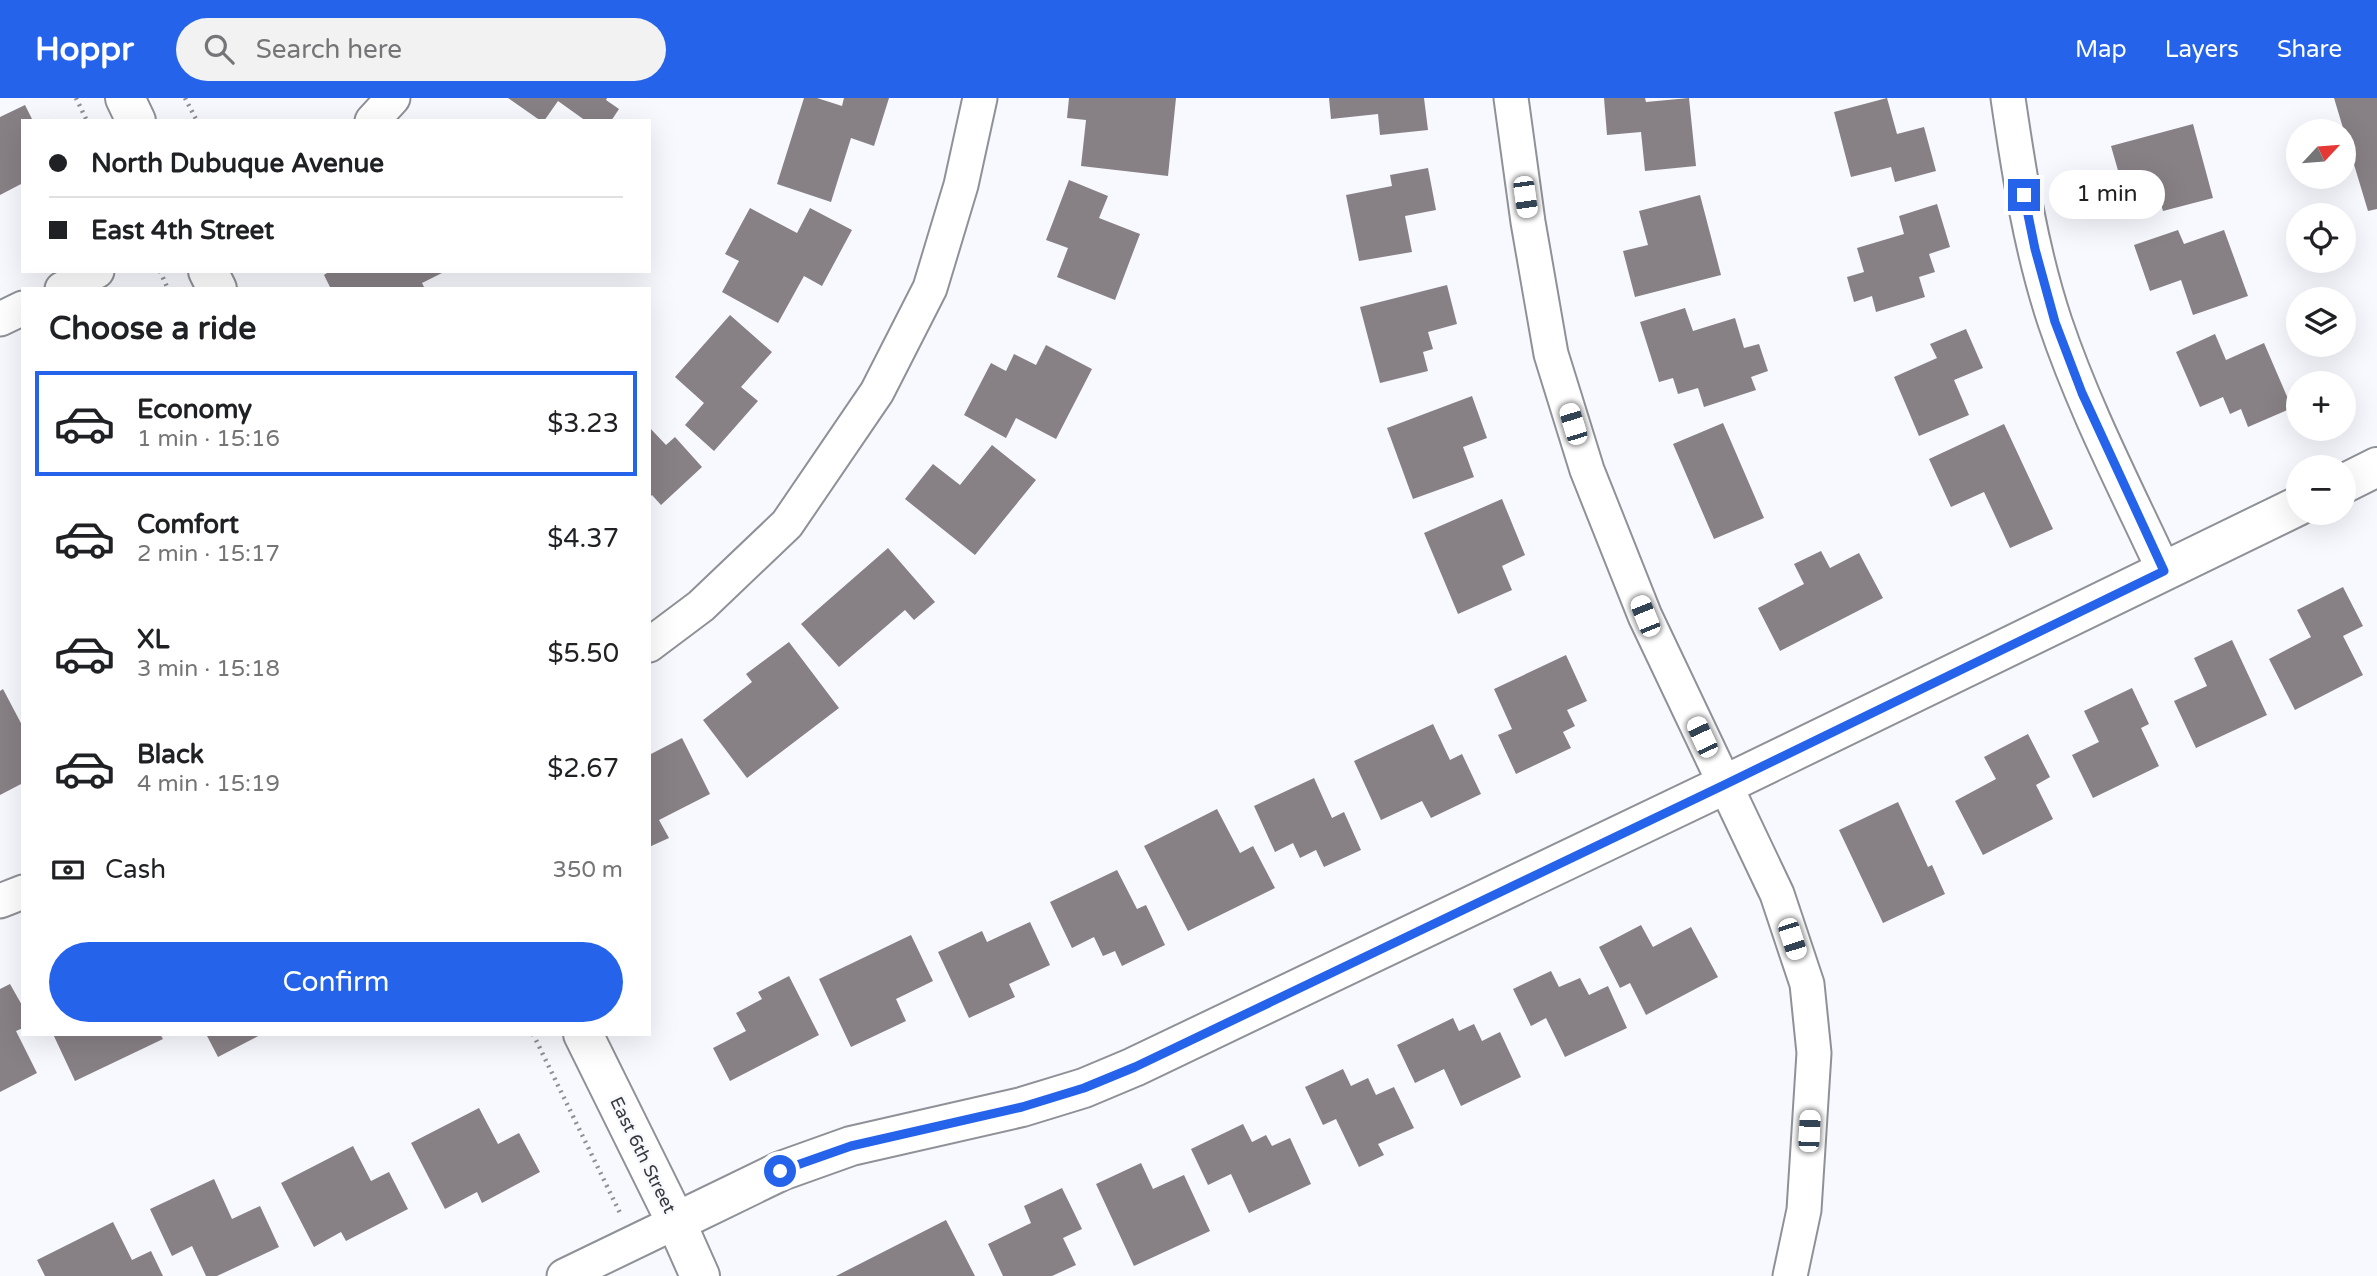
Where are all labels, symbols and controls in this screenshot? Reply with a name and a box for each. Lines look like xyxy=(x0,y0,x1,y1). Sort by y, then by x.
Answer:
search box xyxy=(176,18,666,81)
text: Hoppr xyxy=(35,30,134,69)
icon: search xyxy=(200,30,238,68)
text: Search here xyxy=(256,34,402,65)
text: Map xyxy=(2075,35,2127,64)
text: Layers xyxy=(2165,35,2239,64)
text: Share xyxy=(2277,35,2342,64)
north arrow xyxy=(2286,119,2356,189)
map controls xyxy=(2286,119,2356,525)
text: North Dubuque Avenue xyxy=(91,148,384,179)
callout: 1 min xyxy=(2048,170,2164,220)
car xyxy=(1512,175,1539,219)
route end xyxy=(2008,179,2040,211)
text: 1 min xyxy=(2076,180,2138,208)
button: locate xyxy=(2286,203,2356,273)
text: East 4th Street xyxy=(91,215,274,246)
button: layers xyxy=(2286,287,2356,357)
text: Choose a ride xyxy=(49,310,256,348)
button: + xyxy=(2286,371,2356,441)
icon: car xyxy=(53,392,116,455)
text: Economy xyxy=(137,394,252,425)
car xyxy=(1557,401,1590,447)
text: $3.23 xyxy=(547,408,619,439)
text: 1 min · 15:16 xyxy=(137,425,280,453)
button: − xyxy=(2286,455,2356,525)
icon: car xyxy=(53,507,116,570)
text: Comfort xyxy=(137,509,239,540)
text: $4.37 xyxy=(547,523,619,554)
text: 2 min · 15:17 xyxy=(137,540,280,568)
car xyxy=(1628,593,1663,639)
icon: car xyxy=(53,622,116,685)
text: XL xyxy=(137,624,169,655)
text: $5.50 xyxy=(547,638,619,669)
text: 3 min · 15:18 xyxy=(137,655,280,683)
car xyxy=(1684,714,1721,760)
icon: car xyxy=(53,737,116,800)
text: Black xyxy=(137,739,204,770)
text: $2.67 xyxy=(547,753,619,784)
text: 4 min · 15:19 xyxy=(137,770,280,798)
icon: cash xyxy=(49,851,87,889)
text: Cash xyxy=(105,854,166,885)
text: 350 m xyxy=(553,856,623,884)
car xyxy=(1776,916,1809,962)
button: Confirm xyxy=(49,942,623,1022)
street label: East 6th Street xyxy=(605,1093,681,1217)
car xyxy=(1798,1109,1821,1153)
route start xyxy=(764,1155,796,1187)

